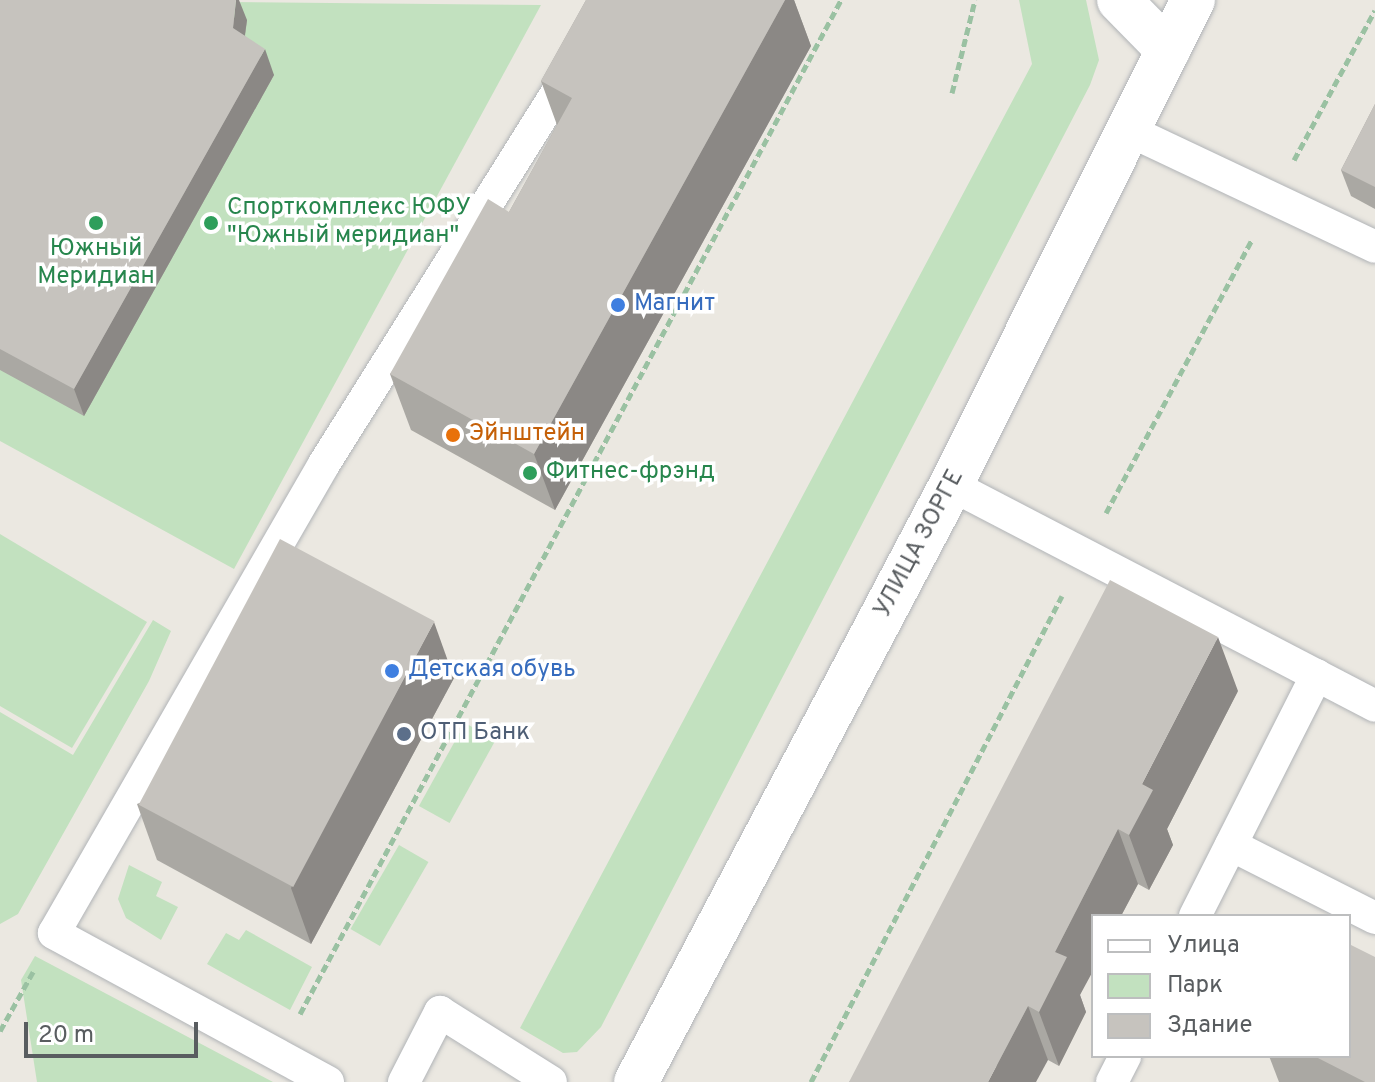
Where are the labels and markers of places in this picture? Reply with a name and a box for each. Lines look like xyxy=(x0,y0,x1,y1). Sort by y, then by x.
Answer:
place label: Спорткомплекс ЮФУ "Южный меридиан" xyxy=(227,195,471,251)
marker: Южный Меридиан xyxy=(87,214,105,232)
marker: Спорткомплекс ЮФУ "Южный меридиан" xyxy=(202,214,220,232)
place label: Южный Меридиан xyxy=(37,236,155,292)
place label: Магнит xyxy=(634,291,715,319)
marker: Магнит xyxy=(609,296,627,314)
place label: Эйнштейн xyxy=(469,421,585,449)
marker: Эйнштейн xyxy=(444,426,462,444)
place label: Фитнес-фрэнд xyxy=(546,459,715,487)
marker: Фитнес-фрэнд xyxy=(521,464,539,482)
place label: Детская обувь xyxy=(408,657,576,685)
marker: Детская обувь xyxy=(383,662,401,680)
place label: ОТП Банк xyxy=(420,720,530,748)
marker: ОТП Банк xyxy=(395,725,413,743)

